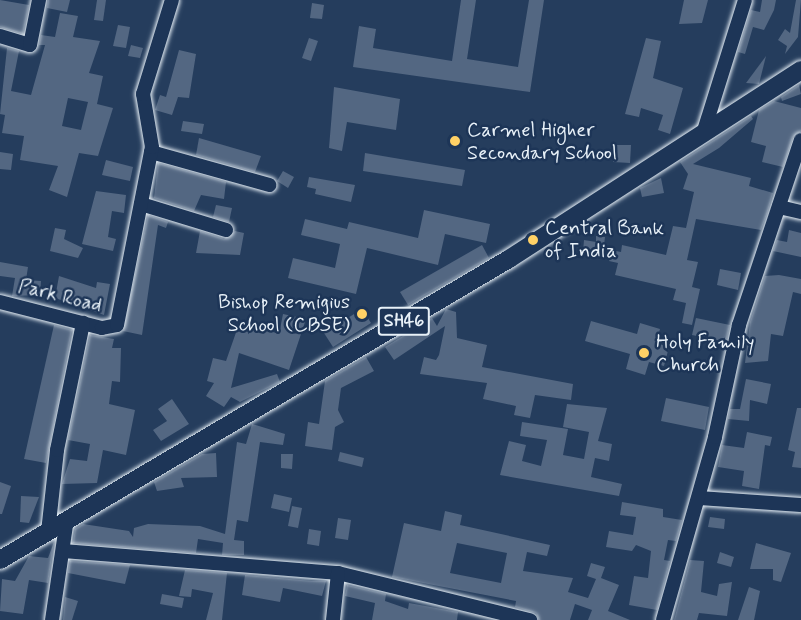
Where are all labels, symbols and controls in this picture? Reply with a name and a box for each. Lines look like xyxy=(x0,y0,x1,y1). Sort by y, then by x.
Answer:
place label: Carmel Higher Secondary School xyxy=(467,118,617,165)
marker: Carmel Higher Secondary School xyxy=(448,134,462,148)
place label: Central Bank of India xyxy=(545,216,662,263)
marker: Central Bank of India xyxy=(526,233,540,247)
street label: Park Road xyxy=(16,274,104,318)
place label: Bishop Remigius School (CBSE) xyxy=(216,290,350,337)
road number: SH46 xyxy=(377,306,431,336)
marker: Bishop Remigius School (CBSE) xyxy=(355,307,369,321)
place label: Holy Family Church xyxy=(656,330,754,377)
marker: Holy Family Church xyxy=(637,346,651,360)

